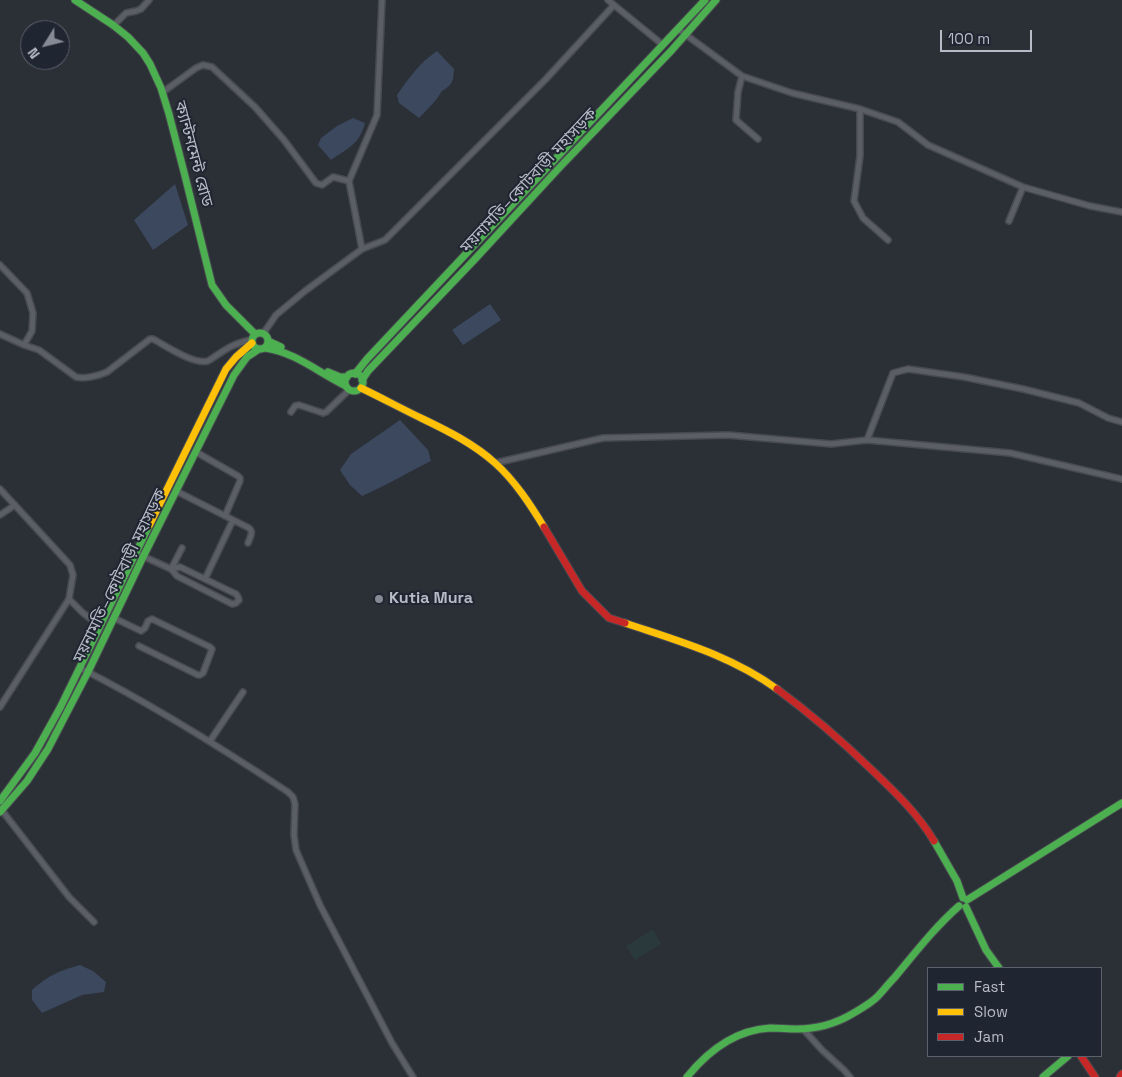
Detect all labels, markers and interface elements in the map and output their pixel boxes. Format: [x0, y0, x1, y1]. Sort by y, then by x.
north arrow [20, 20, 70, 70]
scale bar [942, 20, 1034, 52]
text: 100 m [948, 29, 990, 48]
text: N [24, 44, 44, 62]
street label: ক্যান্টনমেন্ট রোড [170, 99, 216, 209]
street label: ময়নামতি–কোটবাড়ী মহাসড়ক [457, 105, 601, 257]
street label: ময়নামতি–কোটবাড়ী মহাসড়ক [70, 486, 170, 666]
place label: Kutia Mura [389, 589, 473, 609]
marker: Kutia Mura [373, 593, 385, 605]
legend [927, 967, 1102, 1057]
text: Fast [974, 977, 1005, 996]
text: Slow [974, 1002, 1008, 1021]
text: Jam [974, 1027, 1004, 1046]

